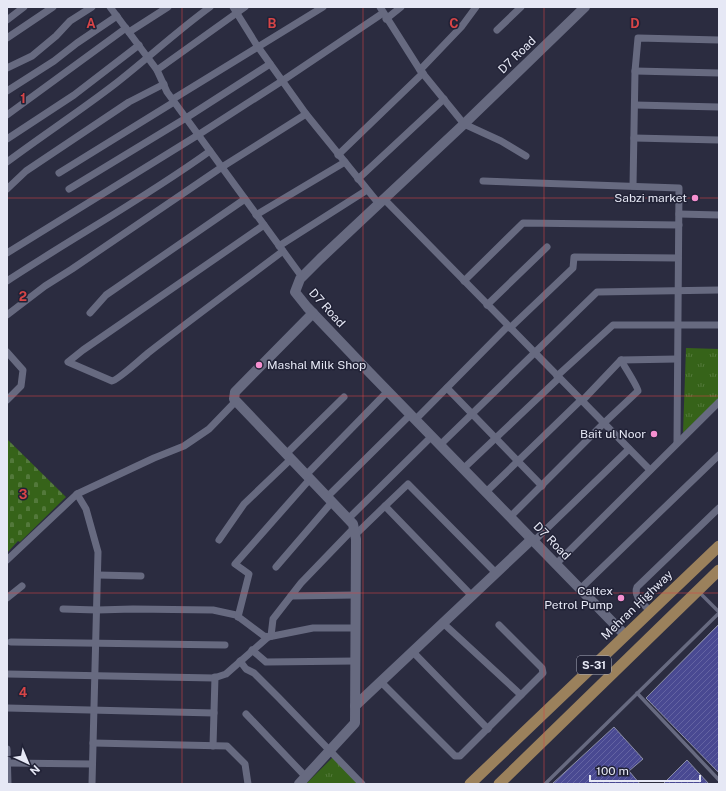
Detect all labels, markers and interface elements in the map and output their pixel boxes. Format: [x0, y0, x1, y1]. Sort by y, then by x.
text: A [86, 16, 96, 31]
text: B [268, 16, 277, 31]
text: C [449, 16, 459, 31]
text: D [630, 16, 640, 31]
street label: D7 Road [495, 34, 539, 76]
text: 1 [20, 91, 26, 106]
place label: Sabzi market [614, 191, 687, 205]
marker: Sabzi market [690, 193, 700, 203]
street label: D7 Road [306, 286, 348, 330]
text: 2 [19, 289, 27, 304]
place label: Mashal Milk Shop [267, 358, 366, 372]
marker: Mashal Milk Shop [254, 360, 264, 370]
place label: Bait ul Noor [580, 427, 646, 441]
marker: Bait ul Noor [649, 429, 659, 439]
text: 3 [19, 487, 28, 502]
street label: D7 Road [531, 519, 573, 563]
street label: Mehran Highway [598, 567, 676, 643]
place label: Caltex Petrol Pump [544, 584, 613, 612]
marker: Caltex Petrol Pump [616, 593, 626, 603]
road number: S-31 [577, 656, 611, 674]
text: 4 [19, 685, 28, 700]
north arrow [8, 743, 48, 783]
scale bar [590, 757, 700, 783]
text: N [28, 763, 42, 777]
text: 100 m [596, 764, 629, 778]

